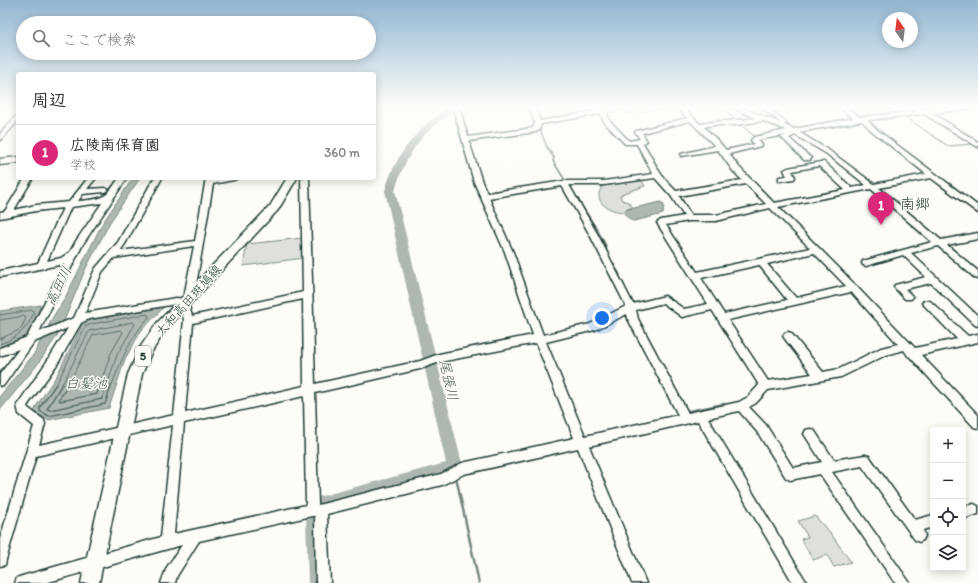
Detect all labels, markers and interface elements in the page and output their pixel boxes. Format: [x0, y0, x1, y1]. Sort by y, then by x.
north arrow [882, 12, 918, 48]
search box [16, 16, 376, 60]
icon: search [30, 27, 52, 49]
text: ここで検索 [62, 31, 137, 49]
text: 周辺 [32, 90, 66, 110]
text: 広陵南保育園 [70, 136, 160, 154]
text: 1 [42, 145, 48, 160]
text: 360 m [324, 145, 360, 160]
text: 学校 [70, 157, 96, 172]
pin: 1 [868, 192, 894, 225]
district label: 南郷 [900, 195, 930, 213]
street label: 大和高田斑鳩線 [152, 261, 225, 339]
water label: 高田川 [42, 264, 75, 309]
your location [592, 308, 612, 328]
road number: 5 [135, 346, 151, 366]
water label: 尾張川 [436, 358, 462, 402]
water label: 白髪池 [65, 375, 108, 392]
map controls [930, 427, 966, 571]
button: + [930, 427, 966, 463]
button: − [930, 463, 966, 499]
button: locate [930, 499, 966, 535]
button: layers [930, 535, 966, 571]

